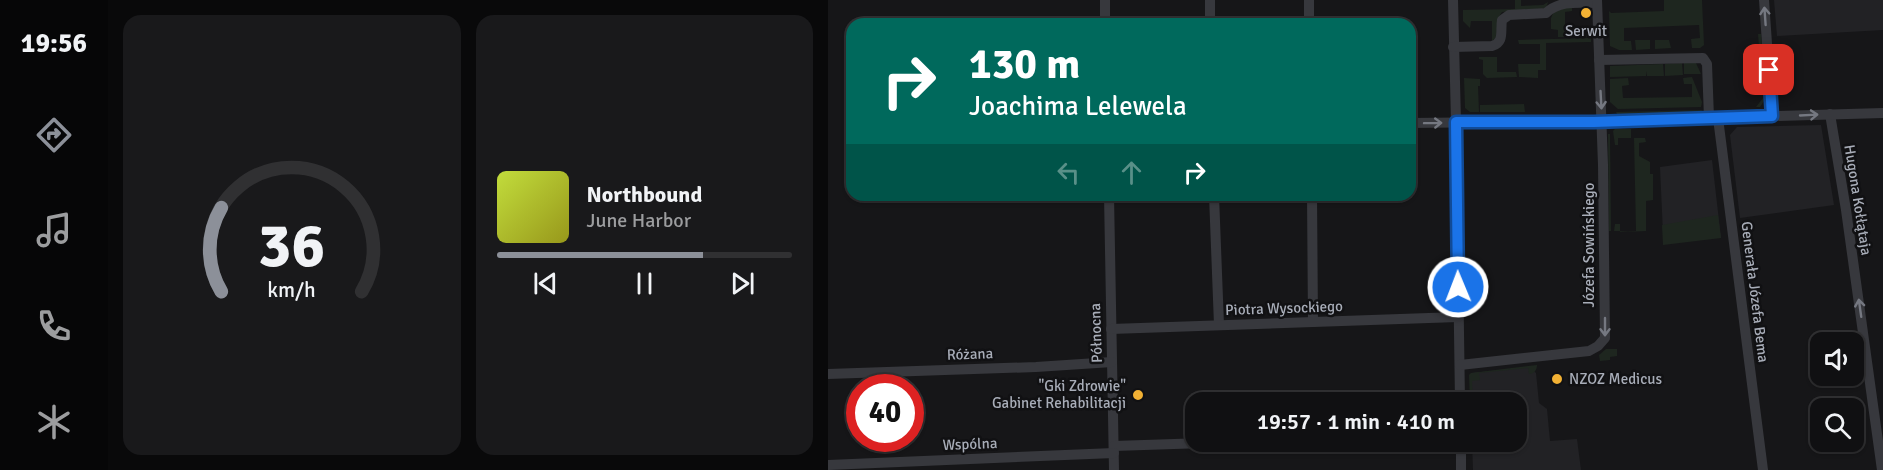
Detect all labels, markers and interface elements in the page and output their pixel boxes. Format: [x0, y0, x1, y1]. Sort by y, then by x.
marker: Serwit [1579, 6, 1593, 20]
one-way arrow [1759, 7, 1770, 27]
place label: Serwit [1565, 22, 1607, 40]
text: 19:56 [21, 27, 87, 60]
text: 130 m [969, 39, 1080, 90]
icon: right [870, 42, 948, 120]
pin [1743, 44, 1794, 95]
icon: arrive [1752, 53, 1785, 86]
text: Joachima Lelewela [969, 90, 1187, 123]
one-way arrow [1595, 90, 1606, 110]
one-way arrow [1798, 110, 1818, 121]
icon: directions [33, 114, 75, 156]
one-way arrow [1423, 117, 1443, 129]
street label: Hugona Kołłątaja [1840, 143, 1876, 257]
icon: left [1052, 156, 1085, 189]
icon: ahead [1115, 156, 1148, 189]
icon: right [1178, 156, 1211, 189]
text: Northbound [587, 181, 702, 208]
street label: Józefa Sowińskiego [1580, 182, 1598, 307]
text: 36 [258, 207, 325, 284]
text: June Harbor [587, 208, 691, 233]
icon: music [33, 209, 75, 251]
street label: Generała Józefa Bema [1737, 220, 1773, 364]
position arrow [1426, 255, 1490, 319]
icon: previous [529, 267, 562, 300]
icon: pause [628, 267, 661, 300]
icon: next [726, 267, 759, 300]
text: km/h [267, 277, 316, 303]
street label: Piotra Wysockiego [1225, 297, 1343, 319]
one-way arrow [1854, 299, 1865, 318]
street label: Północna [1086, 303, 1106, 363]
icon: phone [33, 305, 75, 347]
one-way arrow [1599, 316, 1610, 336]
map controls [1810, 332, 1864, 452]
button: sound [1810, 332, 1864, 386]
street label: Różana [946, 344, 994, 364]
place label: NZOZ Medicus [1569, 370, 1662, 388]
marker: NZOZ Medicus [1550, 372, 1564, 386]
speed limit sign: 40 [846, 374, 924, 452]
place label: "Gki Zdrowie" Gabinet Rehabilitacji [992, 377, 1126, 412]
marker: "Gki Zdrowie" Gabinet Rehabilitacji [1131, 388, 1145, 402]
button: search [1810, 398, 1864, 452]
icon: climate [33, 401, 75, 443]
text: 19:57 · 1 min · 410 m [1257, 408, 1455, 435]
street label: Wspólna [942, 434, 998, 454]

